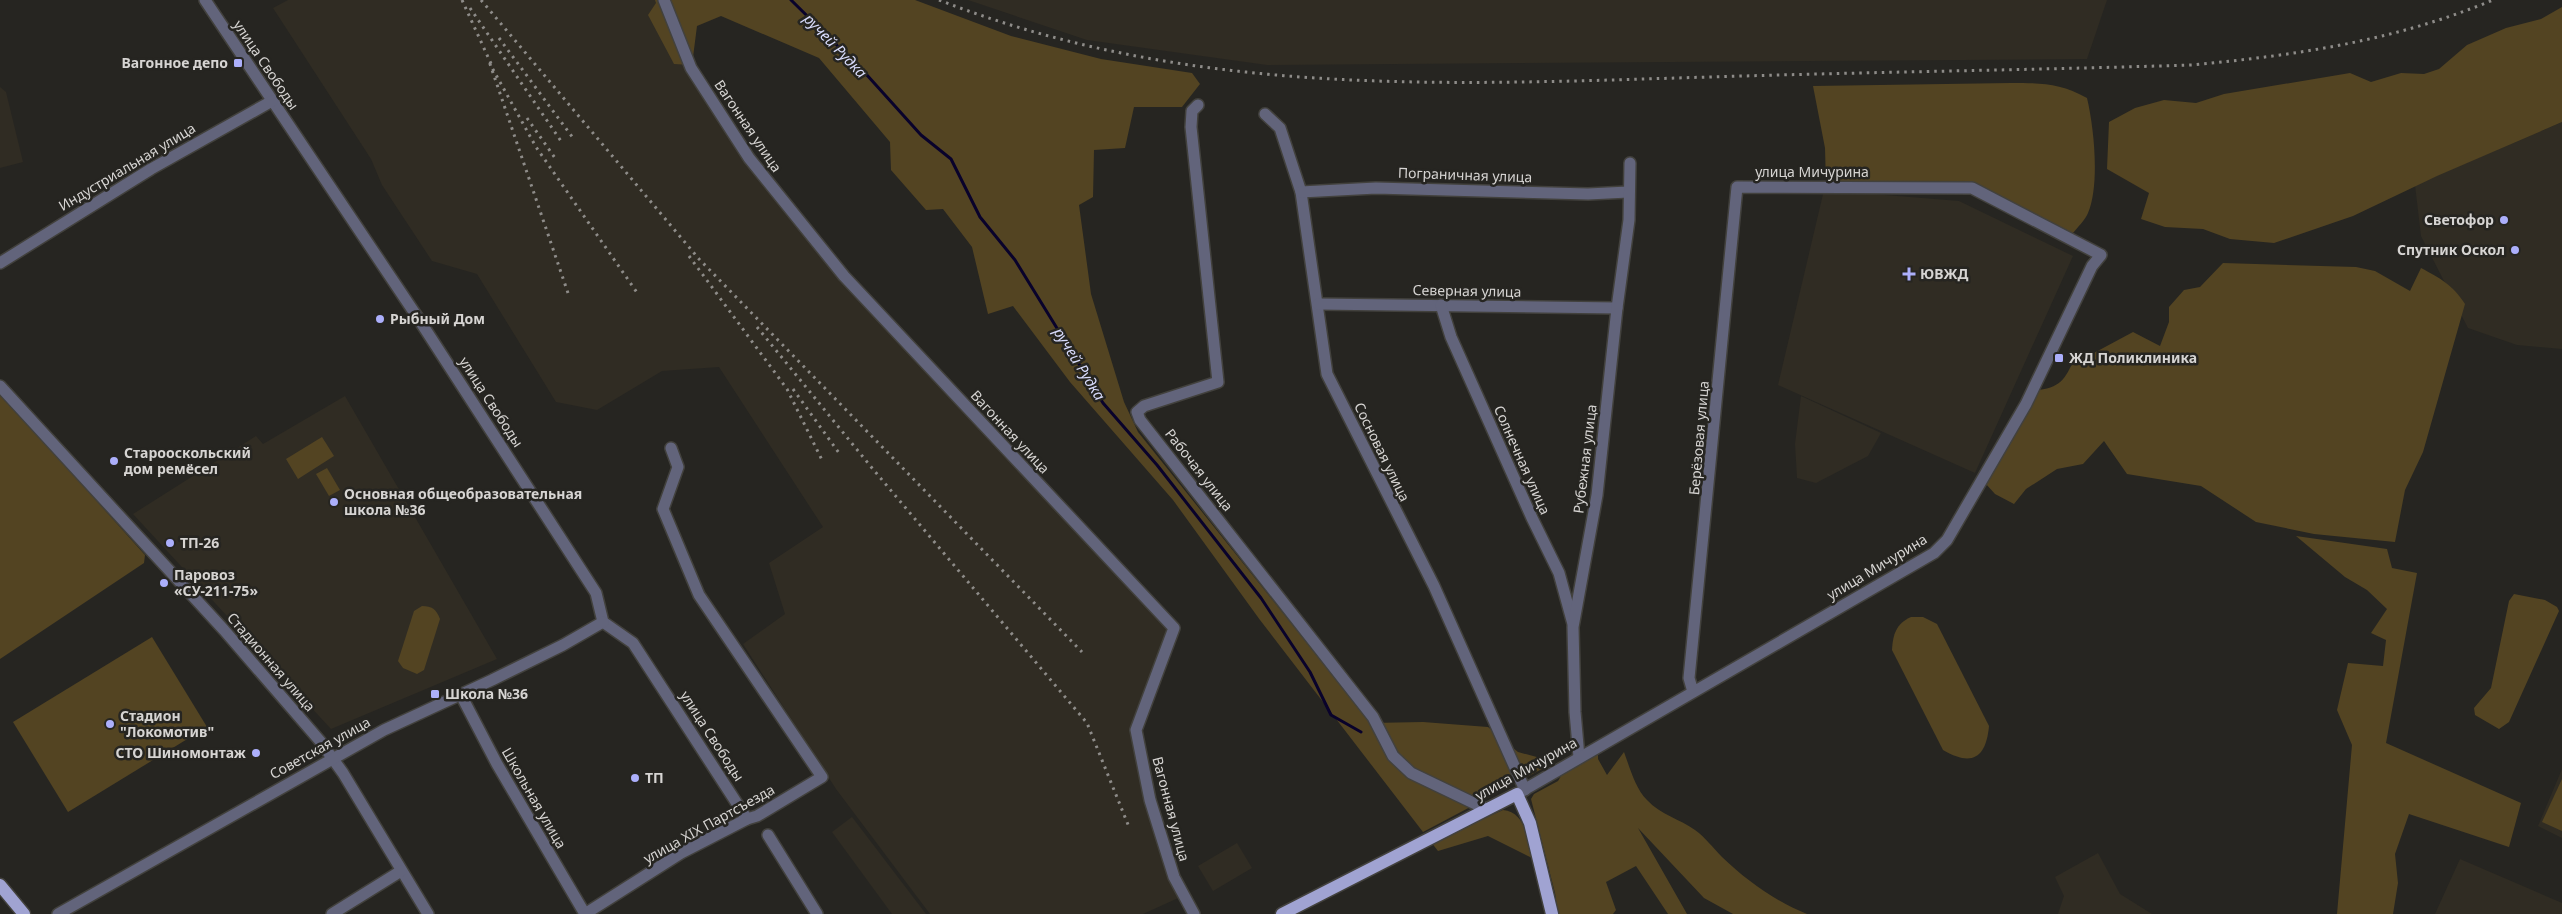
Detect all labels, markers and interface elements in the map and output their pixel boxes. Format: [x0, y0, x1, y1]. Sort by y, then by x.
water label: ручей Рудка [799, 8, 872, 82]
street label: улица Свободы [229, 16, 303, 113]
place label: Вагонное депо [121, 53, 228, 72]
marker: Вагонное депо [232, 57, 244, 69]
street label: Вагонная улица [710, 76, 786, 176]
street label: Индустриальная улица [55, 118, 199, 215]
street label: улица Мичурина [1755, 162, 1869, 181]
street label: Пограничная улица [1398, 163, 1532, 186]
place label: Светофор [2424, 210, 2494, 229]
marker: Светофор [2498, 214, 2510, 226]
place label: Спутник Оскол [2397, 240, 2505, 259]
marker: Спутник Оскол [2509, 244, 2521, 256]
place label: ЮВЖД [1920, 264, 1968, 283]
marker: ЮВЖД [1902, 267, 1916, 281]
street label: Северная улица [1413, 280, 1521, 301]
place label: Рыбный Дом [390, 309, 485, 328]
marker: Рыбный Дом [374, 313, 386, 325]
water label: ручей Рудка [1049, 322, 1110, 404]
place label: ЖД Поликлиника [2069, 348, 2197, 367]
marker: ЖД Поликлиника [2053, 352, 2065, 364]
street label: улица Свободы [455, 353, 528, 451]
street label: Берёзовая улица [1684, 380, 1713, 496]
street label: Вагонная улица [967, 386, 1054, 477]
street label: Сосновая улица [1350, 399, 1415, 505]
street label: Солнечная улица [1490, 402, 1555, 517]
street label: Рубежная улица [1568, 403, 1601, 515]
street label: Рабочая улица [1161, 424, 1238, 515]
place label: Старооскольский дом ремёсел [124, 443, 251, 478]
marker: Старооскольский дом ремёсел [108, 455, 120, 467]
place label: Основная общеобразовательная школа №36 [344, 484, 582, 519]
marker: Основная общеобразовательная школа №36 [328, 496, 340, 508]
street label: улица Мичурина [1823, 529, 1930, 604]
place label: ТП-26 [180, 533, 219, 552]
marker: ТП-26 [164, 537, 176, 549]
place label: Паровоз «СУ-211-75» [174, 565, 258, 600]
marker: Паровоз «СУ-211-75» [158, 577, 170, 589]
street label: Стадионная улица [223, 608, 320, 715]
place label: Школа №36 [445, 684, 528, 703]
street label: улица Свободы [676, 687, 749, 785]
marker: Школа №36 [429, 688, 441, 700]
place label: Стадион "Локомотив" [120, 706, 214, 741]
street label: Советская улица [266, 712, 374, 783]
marker: Стадион "Локомотив" [104, 718, 116, 730]
street label: улица Мичурина [1471, 733, 1580, 804]
place label: СТО Шиномонтаж [116, 743, 247, 762]
street label: Школьная улица [498, 744, 571, 852]
marker: СТО Шиномонтаж [250, 747, 262, 759]
street label: Вагонная улица [1148, 754, 1195, 863]
place label: ТП [645, 768, 664, 787]
marker: ТП [629, 772, 641, 784]
street label: улица XIX Партсъезда [640, 780, 778, 868]

